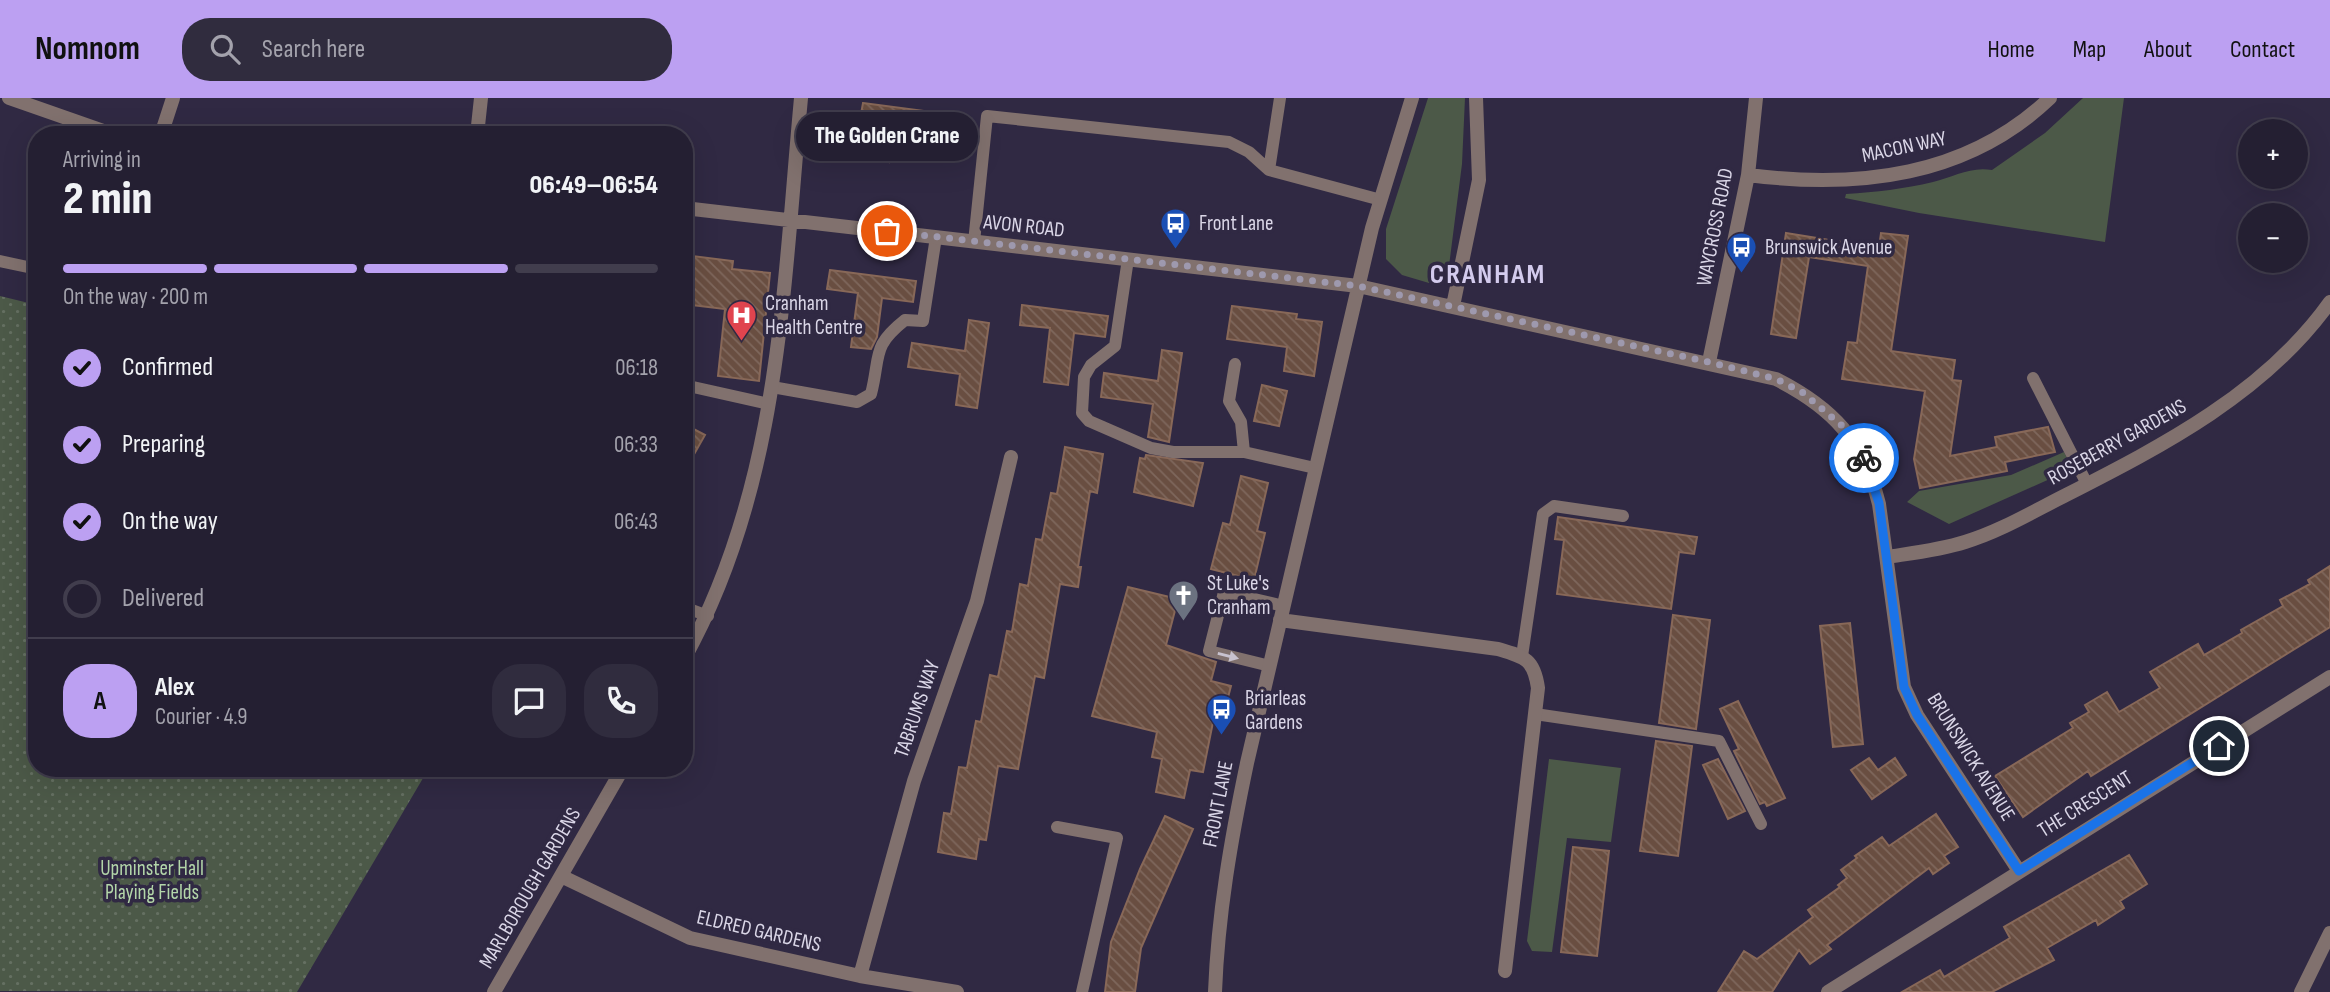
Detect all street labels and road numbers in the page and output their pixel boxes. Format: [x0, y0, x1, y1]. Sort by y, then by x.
street label: MACON WAY [1859, 126, 1949, 168]
street label: WAYCROSS ROAD [1691, 166, 1739, 288]
street label: AVON ROAD [981, 209, 1066, 243]
street label: ROSEBERRY GARDENS [2043, 394, 2191, 490]
street label: TABRUMS WAY [889, 657, 945, 761]
street label: BRUNSWICK AVENUE [1922, 688, 2020, 826]
street label: FRONT LANE [1197, 759, 1239, 849]
street label: THE CRESCENT [2033, 765, 2137, 843]
street label: MARLBOROUGH GARDENS [474, 803, 586, 973]
street label: ELDRED GARDENS [694, 905, 824, 957]

